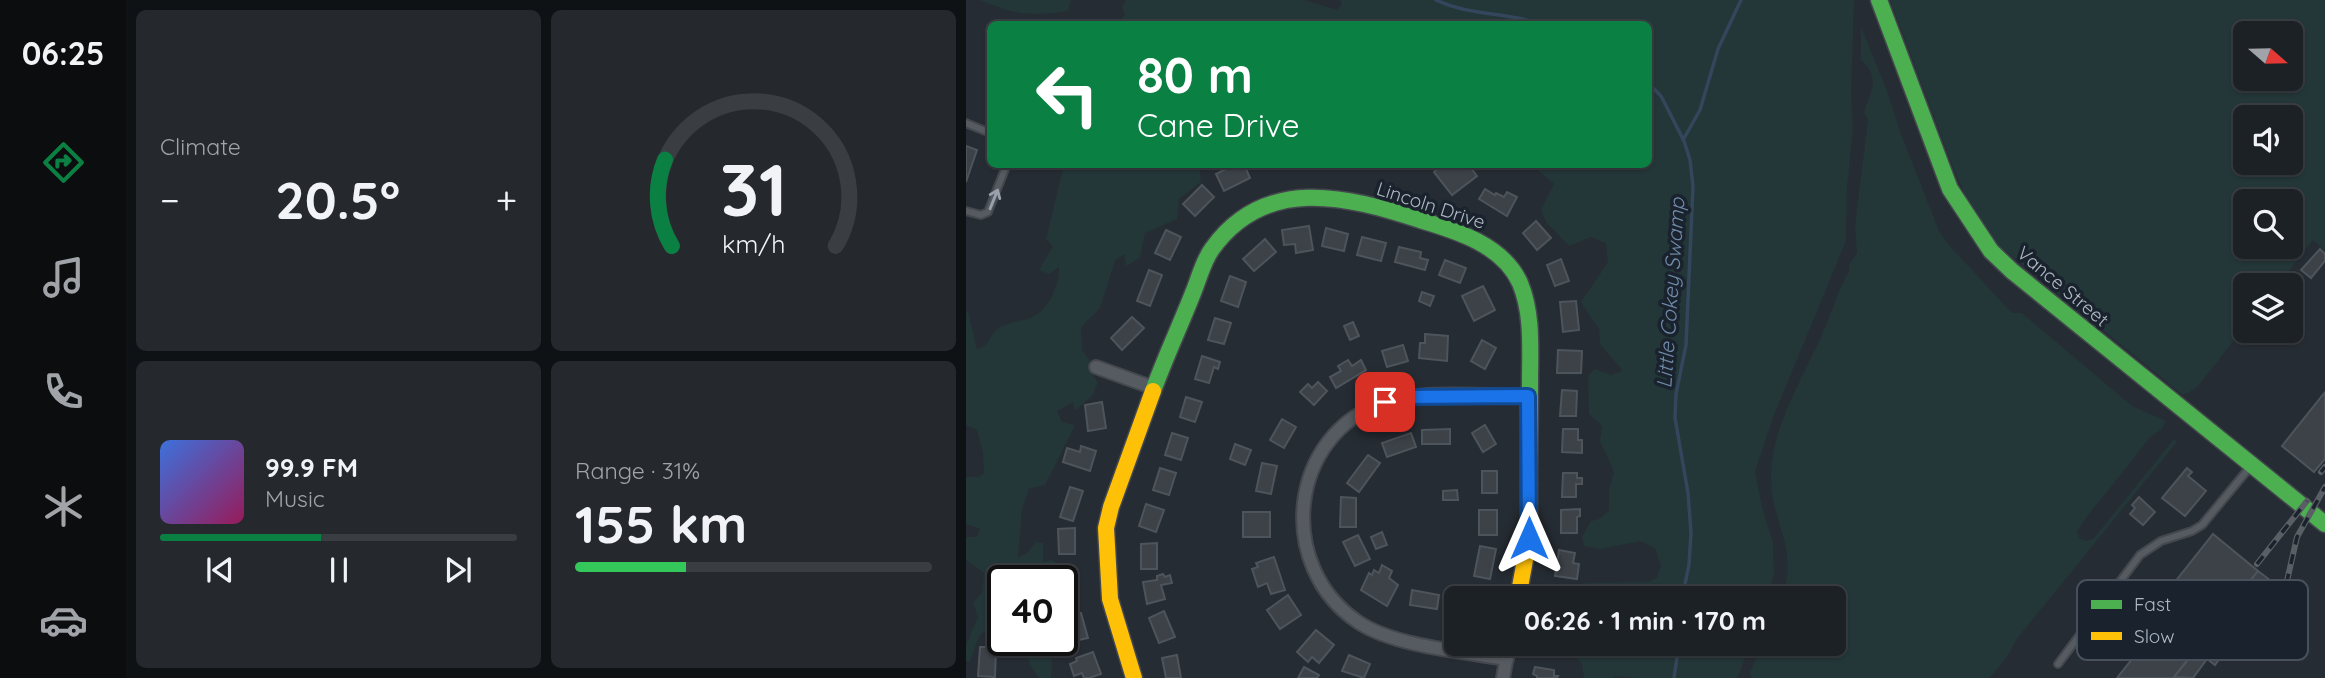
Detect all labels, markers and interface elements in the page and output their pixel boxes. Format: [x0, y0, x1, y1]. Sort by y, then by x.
north arrow [2233, 21, 2303, 91]
map controls [2233, 21, 2303, 343]
text: 06:25 [22, 33, 104, 73]
text: 80 m [1137, 44, 1253, 105]
icon: left [1022, 49, 1113, 140]
text: Cane Drive [1137, 105, 1300, 145]
button: sound [2233, 105, 2303, 175]
text: Climate [160, 132, 241, 161]
icon: directions [39, 138, 88, 187]
text: 31 [720, 144, 787, 235]
text: 20.5° [275, 167, 400, 232]
text: − [160, 176, 180, 224]
text: + [496, 176, 517, 224]
street label: Lincoln Drive [1374, 176, 1488, 234]
one-way arrow [988, 189, 1001, 211]
button: search [2233, 189, 2303, 259]
water label: Little Cokey Swamp [1650, 196, 1690, 389]
text: km/h [722, 228, 785, 259]
street label: Vance Street [2012, 241, 2114, 331]
icon: music [39, 253, 88, 302]
button: layers [2233, 273, 2303, 343]
icon: phone [39, 367, 88, 416]
pin [1355, 372, 1415, 432]
icon: arrive [1366, 383, 1404, 421]
text: 99.9 FM [265, 451, 358, 484]
text: Range · 31% [575, 456, 700, 485]
icon: climate [39, 482, 88, 531]
text: Music [265, 484, 325, 513]
text: 155 km [575, 491, 747, 556]
position arrow [1492, 501, 1566, 575]
icon: previous [201, 551, 239, 589]
icon: pause [320, 551, 358, 589]
icon: next [439, 551, 477, 589]
speed limit sign: 40 [987, 565, 1078, 656]
legend [2077, 580, 2308, 660]
text: Fast [2134, 592, 2171, 616]
icon: car [39, 596, 88, 645]
text: 06:26 · 1 min · 170 m [1524, 604, 1766, 637]
text: Slow [2134, 624, 2175, 648]

